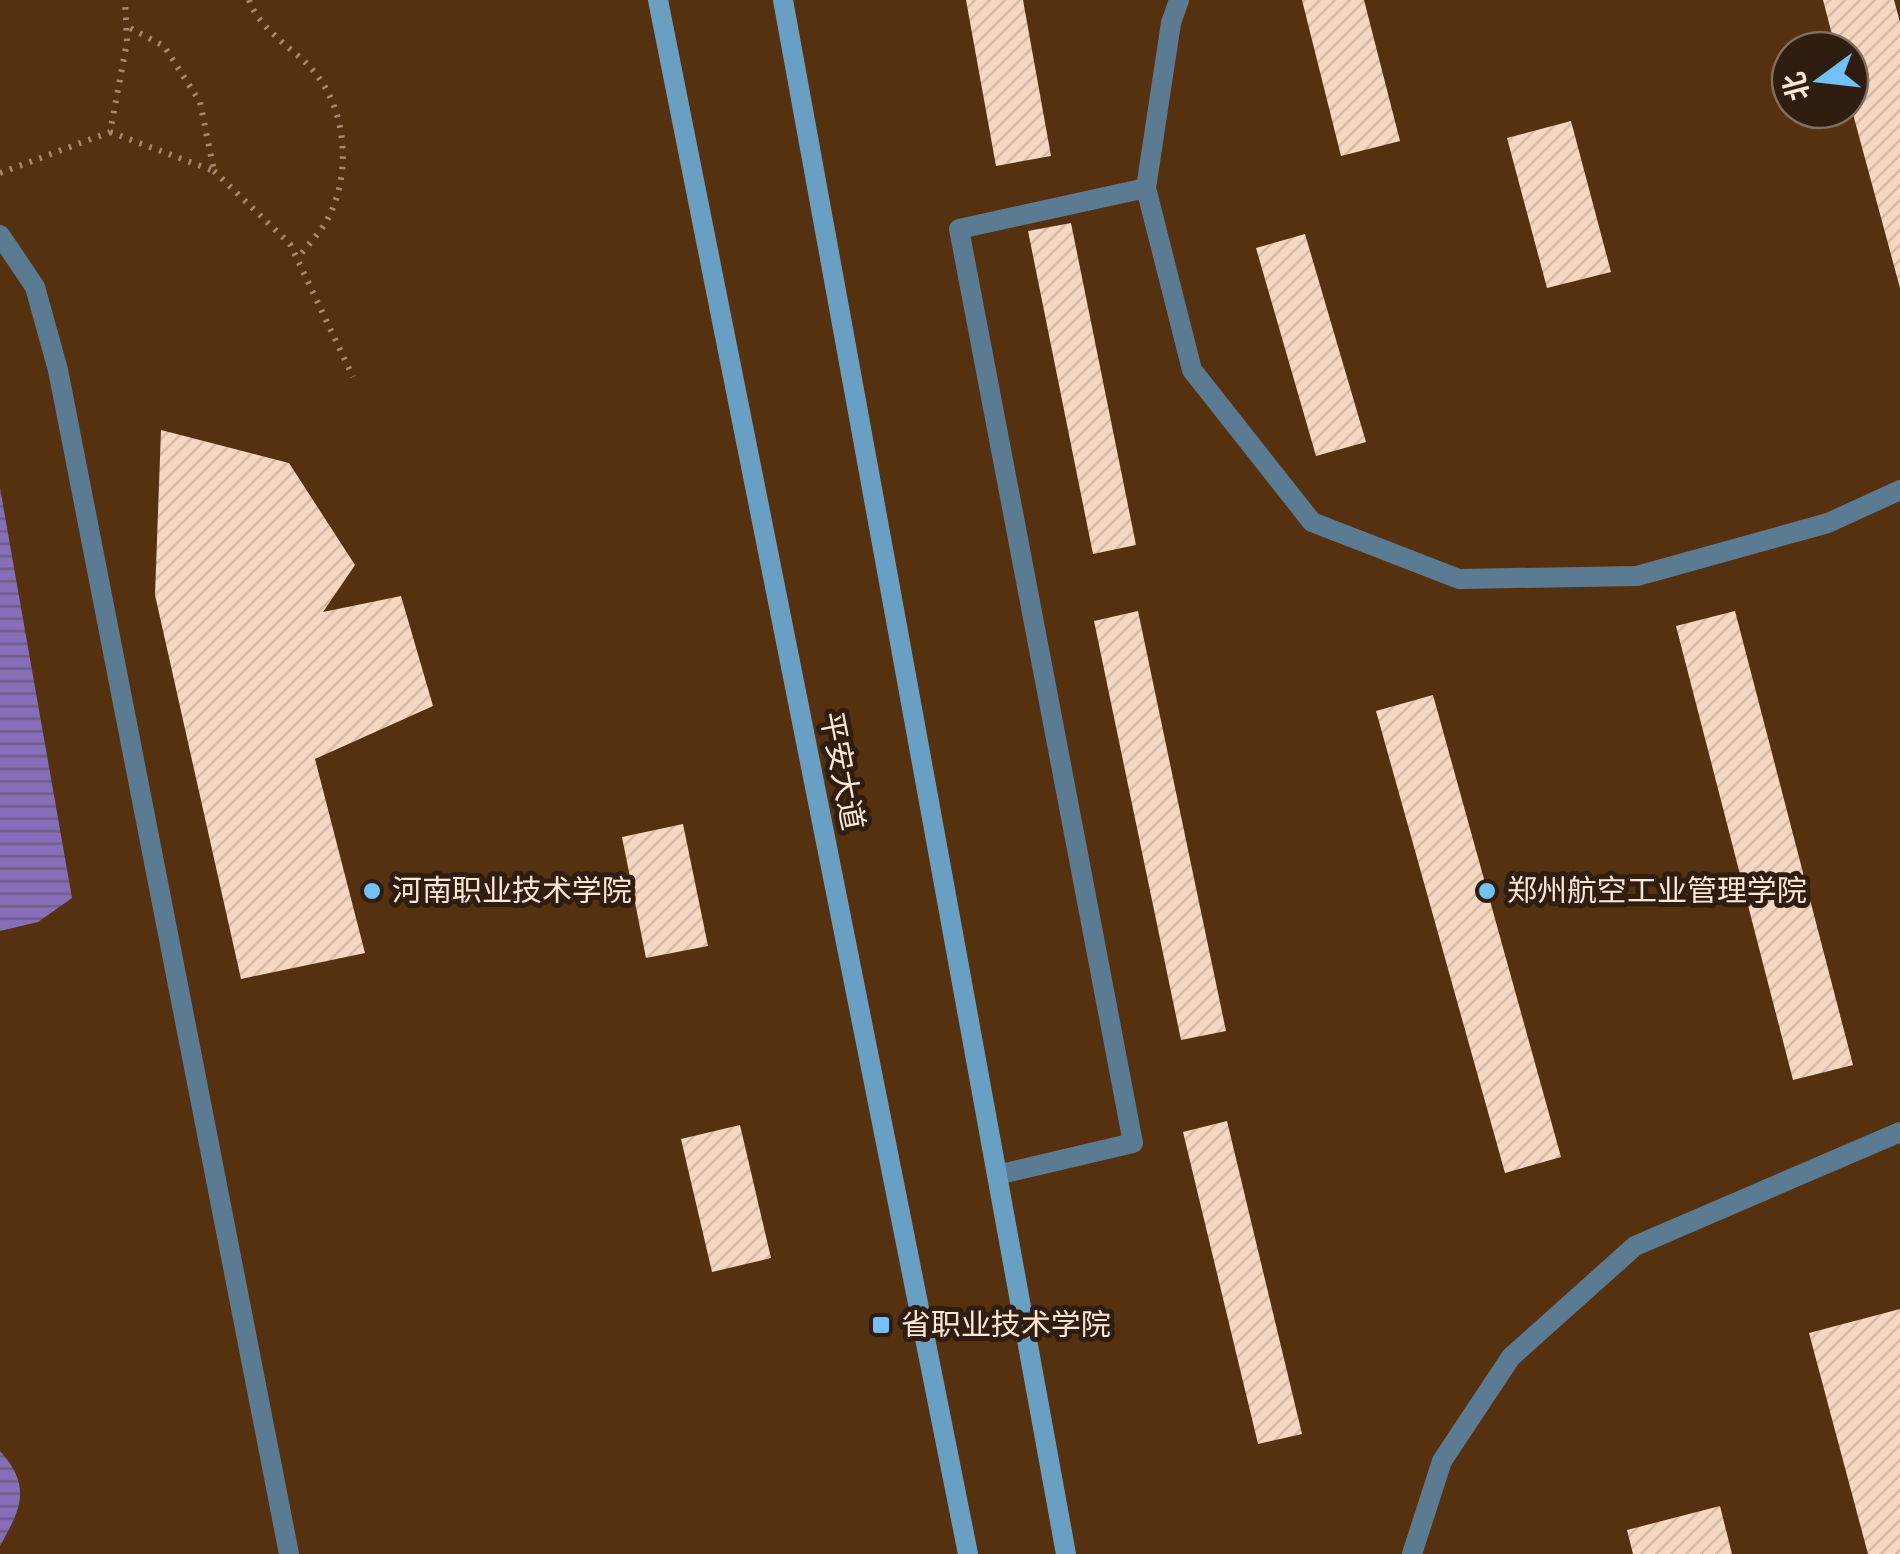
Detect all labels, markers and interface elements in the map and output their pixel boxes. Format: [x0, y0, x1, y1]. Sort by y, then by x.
north arrow [1770, 30, 1870, 130]
text: 北 [1778, 69, 1815, 104]
street label: 平安大道 [815, 709, 870, 833]
place label: 河南职业技术学院 [392, 874, 632, 907]
place label: 郑州航空工业管理学院 [1507, 874, 1807, 907]
marker: 河南职业技术学院 [361, 880, 383, 902]
marker: 郑州航空工业管理学院 [1476, 880, 1498, 902]
place label: 省职业技术学院 [901, 1308, 1111, 1341]
marker: 省职业技术学院 [870, 1314, 892, 1336]

